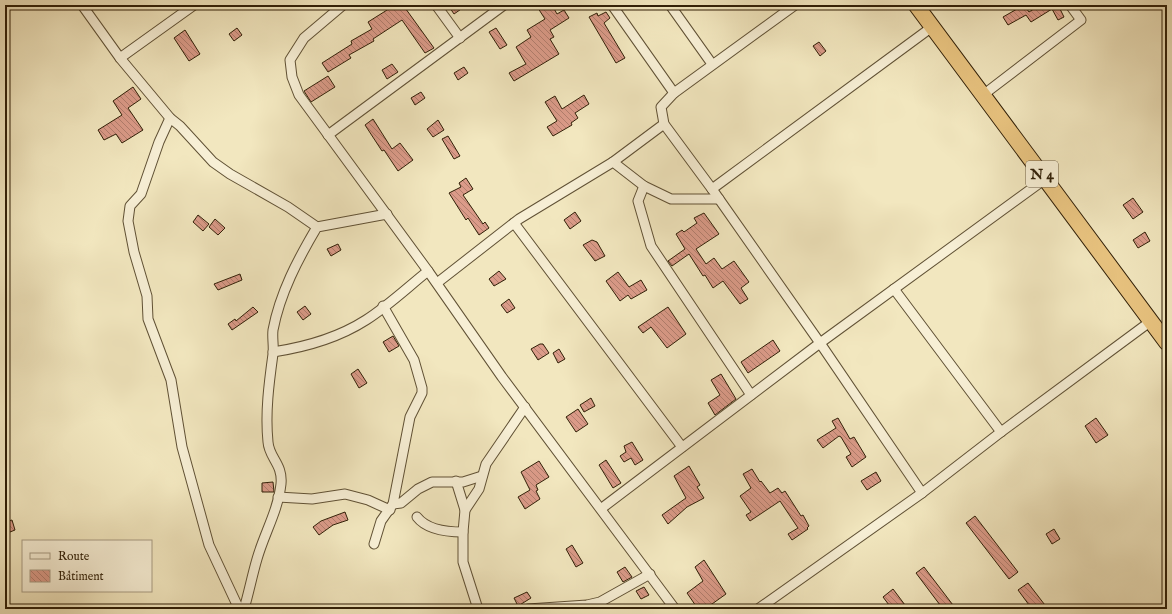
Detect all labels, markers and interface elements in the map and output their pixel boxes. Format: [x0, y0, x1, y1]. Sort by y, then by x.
road number: N 4 [1026, 161, 1058, 187]
legend [22, 540, 152, 592]
text: Route [58, 549, 90, 564]
text: Bâtiment [58, 569, 104, 584]

